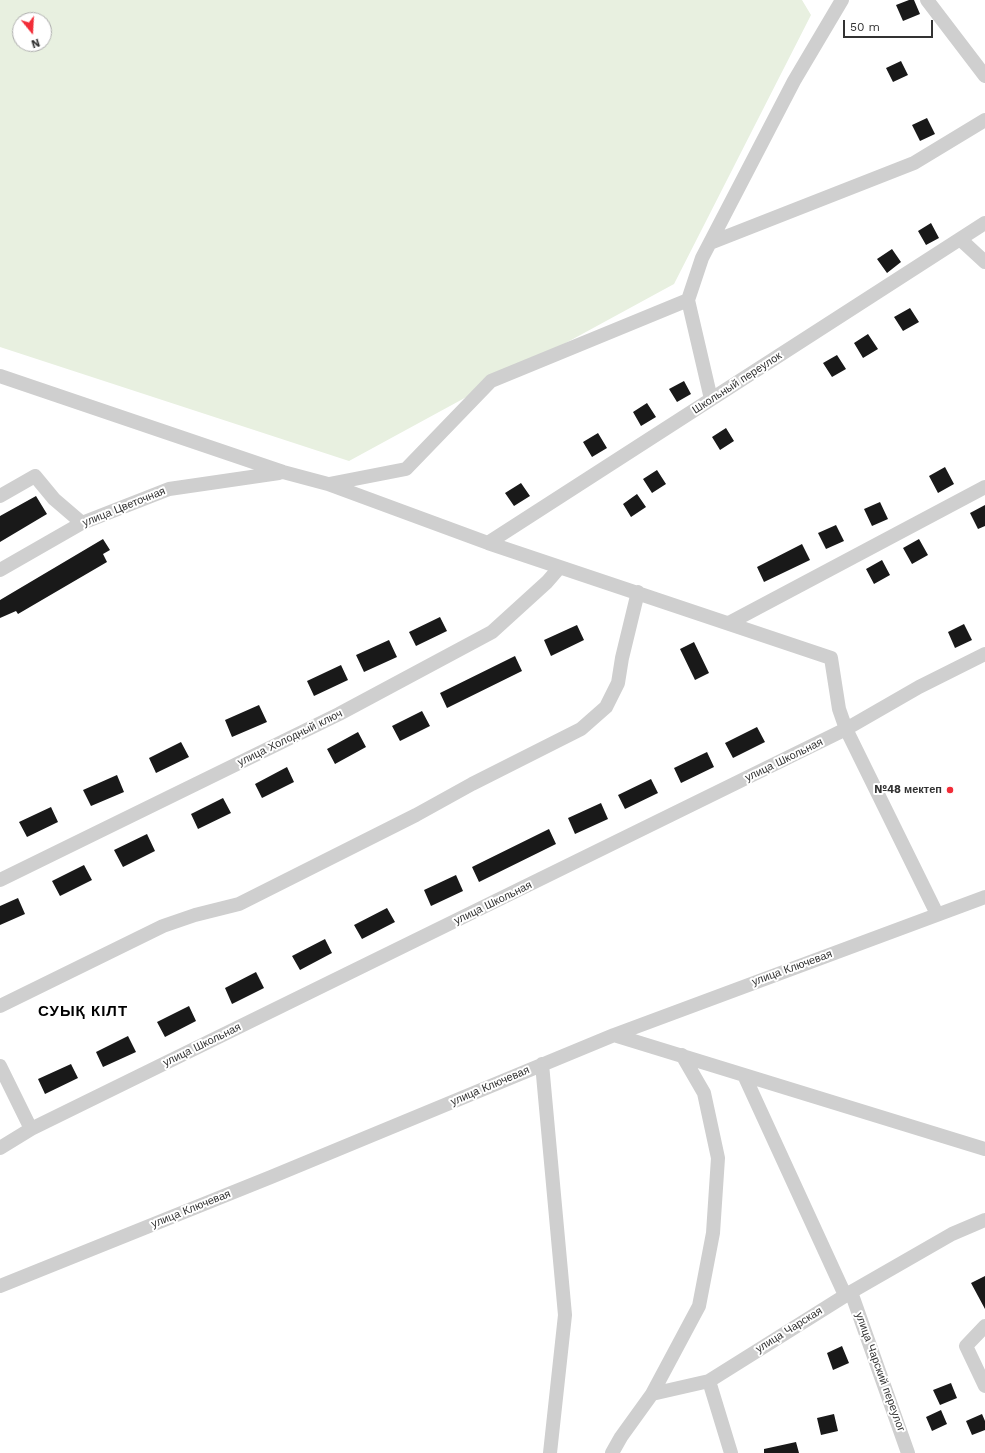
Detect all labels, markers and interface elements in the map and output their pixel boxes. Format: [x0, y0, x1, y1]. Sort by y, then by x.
north arrow [12, 12, 52, 52]
scale bar [845, 12, 935, 38]
text: 50 m [850, 20, 880, 34]
text: N [30, 35, 41, 50]
street label: Школьный переулок [690, 349, 784, 417]
street label: улица Цветочная [81, 484, 167, 530]
street label: улица Холодный ключ [235, 707, 345, 769]
street label: улица Школьная [743, 735, 825, 785]
place label: №48 мектеп [874, 783, 942, 797]
marker: №48 мектеп [945, 785, 955, 795]
street label: улица Школьная [452, 878, 534, 928]
street label: улица Ключевая [750, 947, 834, 989]
district label: СУЫҚ КІЛТ [38, 1003, 128, 1021]
street label: улица Школьная [161, 1020, 243, 1070]
street label: улица Ключевая [449, 1063, 531, 1109]
street label: улица Ключевая [149, 1187, 233, 1231]
street label: улица Чарская [753, 1304, 825, 1356]
street label: улица Чарский переулог [852, 1311, 908, 1433]

